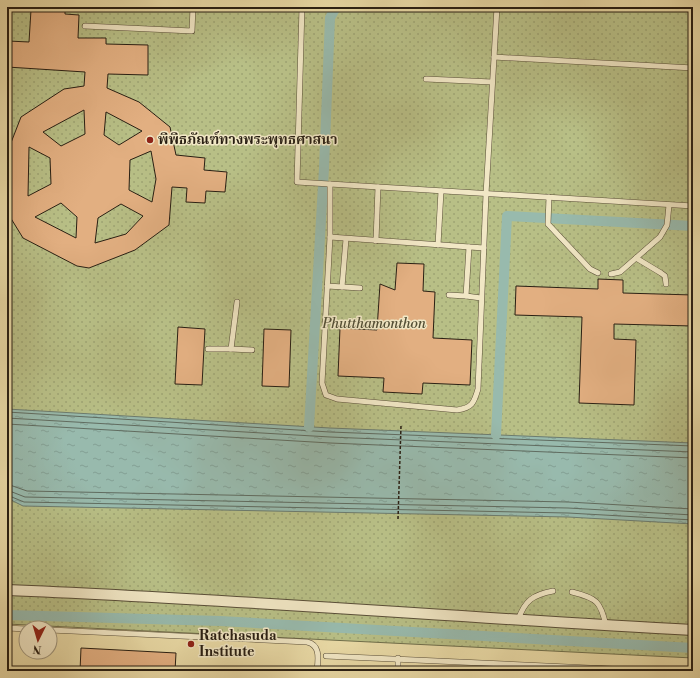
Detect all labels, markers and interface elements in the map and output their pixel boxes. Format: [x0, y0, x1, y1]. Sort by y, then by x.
place label: พิพิธภัณฑ์ทางพระพุทธศาสนา [158, 130, 337, 149]
marker: พิพิธภัณฑ์ทางพระพุทธศาสนา [145, 135, 155, 145]
park label: Phutthamonthon [321, 315, 426, 333]
north arrow [18, 620, 58, 660]
place label: Ratchasuda Institute [199, 627, 277, 661]
marker: Ratchasuda Institute [186, 639, 196, 649]
text: N [32, 642, 42, 656]

